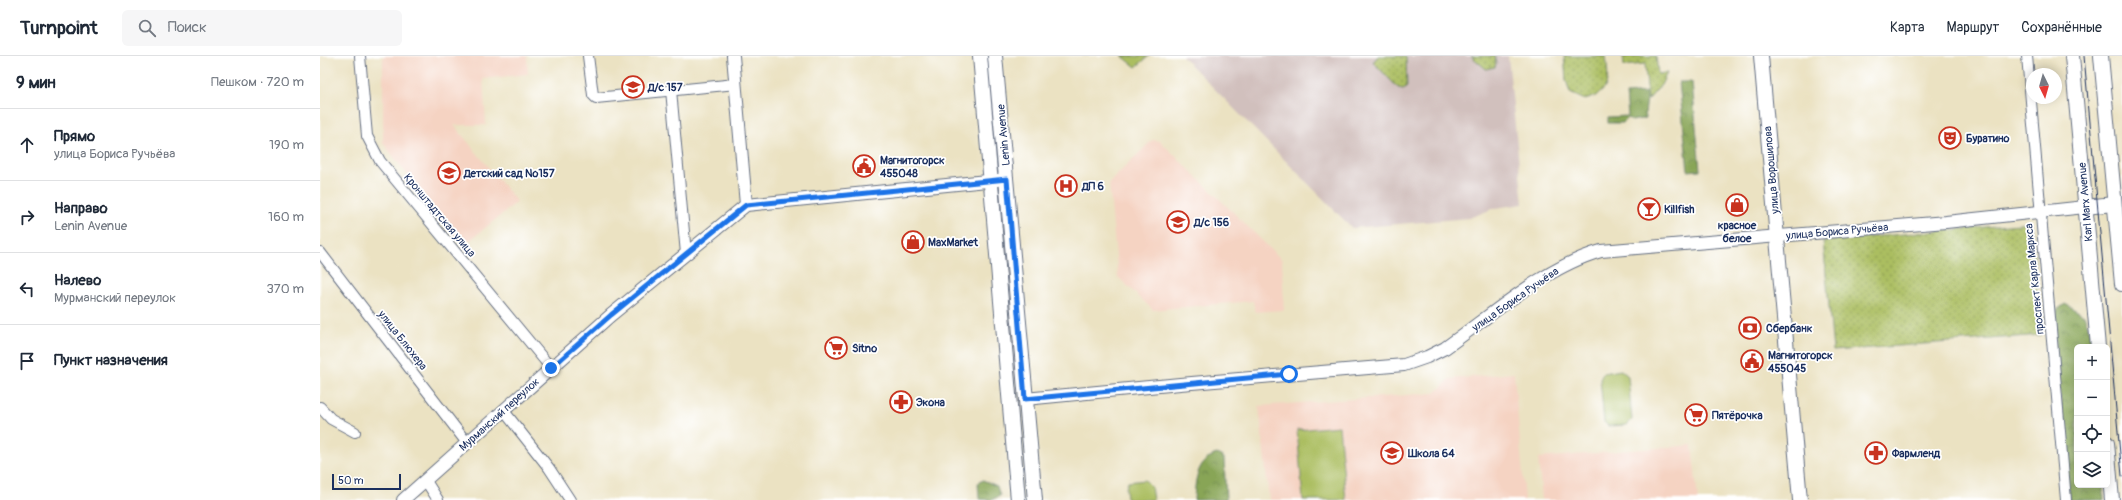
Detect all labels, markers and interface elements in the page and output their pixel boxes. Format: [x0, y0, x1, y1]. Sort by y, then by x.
search box [122, 10, 402, 46]
text: Turnpoint [20, 16, 98, 40]
icon: search [136, 17, 158, 39]
text: Поиск [168, 18, 207, 37]
text: Карта [1890, 19, 1925, 36]
text: Маршрут [1947, 19, 1999, 36]
text: Сохранённые [2021, 19, 2102, 36]
north arrow [2026, 68, 2062, 104]
text: 9 мин [16, 72, 56, 93]
text: Пешком · 720 m [211, 74, 304, 90]
school or university icon: Д/с 157 [620, 74, 646, 100]
place label: Д/с 157 [647, 81, 683, 94]
street label: Lenin Avenue [994, 103, 1013, 166]
theatre icon: Буратино [1937, 125, 1963, 151]
street label: улица Ворошилова [1761, 126, 1782, 215]
text: Прямо [54, 127, 95, 146]
place label: Буратино [1966, 132, 2009, 145]
icon: ahead [16, 134, 38, 156]
text: 190 m [269, 137, 304, 153]
text: улица Бориса Ручьёва [54, 146, 175, 162]
public building icon: Магнитогорск 455048 [851, 153, 877, 179]
place label: Магнитогорск 455048 [879, 154, 945, 180]
school or university icon: Детский сад №157 [436, 160, 462, 186]
street label: Karl Marx Avenue [2076, 161, 2095, 242]
place label: Детский сад №157 [463, 167, 555, 180]
street label: Кронштадтская улица [401, 171, 478, 260]
hospital icon: ДП 6 [1053, 173, 1079, 199]
place label: ДП 6 [1081, 180, 1105, 193]
shop icon: красное белое [1724, 192, 1750, 218]
bar icon: Killfish [1636, 196, 1662, 222]
text: Направо [54, 199, 108, 218]
place label: Killfish [1664, 203, 1694, 216]
icon: right [16, 206, 38, 228]
text: 160 m [268, 209, 304, 225]
school or university icon: Д/с 156 [1165, 209, 1191, 235]
place label: Д/с 156 [1193, 216, 1230, 229]
text: Lenin Avenue [54, 218, 127, 234]
place label: красное белое [1718, 219, 1757, 245]
street label: улица Бориса Ручьёва [1784, 221, 1889, 243]
street label: проспект Карла Маркса [2022, 223, 2047, 335]
shop icon: MaxMarket [900, 229, 926, 255]
place label: MaxMarket [928, 236, 979, 249]
street label: улица Бориса Ручьёва [1469, 265, 1561, 335]
text: Налево [54, 271, 101, 290]
icon: left [16, 278, 38, 300]
text: 370 m [267, 281, 304, 297]
text: Мурманский переулок [54, 290, 176, 306]
street label: улица Блюхера [375, 307, 430, 373]
bank icon: Сбербанк [1737, 315, 1763, 341]
place label: Сбербанк [1766, 322, 1813, 335]
supermarket icon: Sitno [823, 335, 849, 361]
place label: Sitno [852, 342, 877, 355]
map controls [2074, 344, 2110, 488]
button: + [2074, 344, 2110, 380]
public building icon: Магнитогорск 455045 [1739, 348, 1765, 374]
place label: Магнитогорск 455045 [1767, 349, 1833, 375]
icon: arrive [16, 350, 38, 372]
text: Пункт назначения [54, 351, 168, 370]
route end [542, 359, 560, 377]
route start [1280, 365, 1298, 383]
street label: Мурманский переулок [457, 375, 542, 454]
button: − [2074, 380, 2110, 416]
pharmacy icon: Экона [888, 389, 914, 415]
place label: Экона [916, 396, 945, 409]
supermarket icon: Пятёрочка [1683, 402, 1709, 428]
place label: Пятёрочка [1712, 409, 1763, 422]
button: locate [2074, 416, 2110, 452]
school or university icon: Школа 64 [1379, 440, 1405, 466]
pharmacy icon: Фармленд [1863, 440, 1889, 466]
place label: Школа 64 [1407, 447, 1455, 460]
place label: Фармленд [1891, 447, 1941, 460]
button: layers [2074, 452, 2110, 488]
scale bar [332, 472, 401, 491]
text: 50 m [338, 474, 364, 487]

